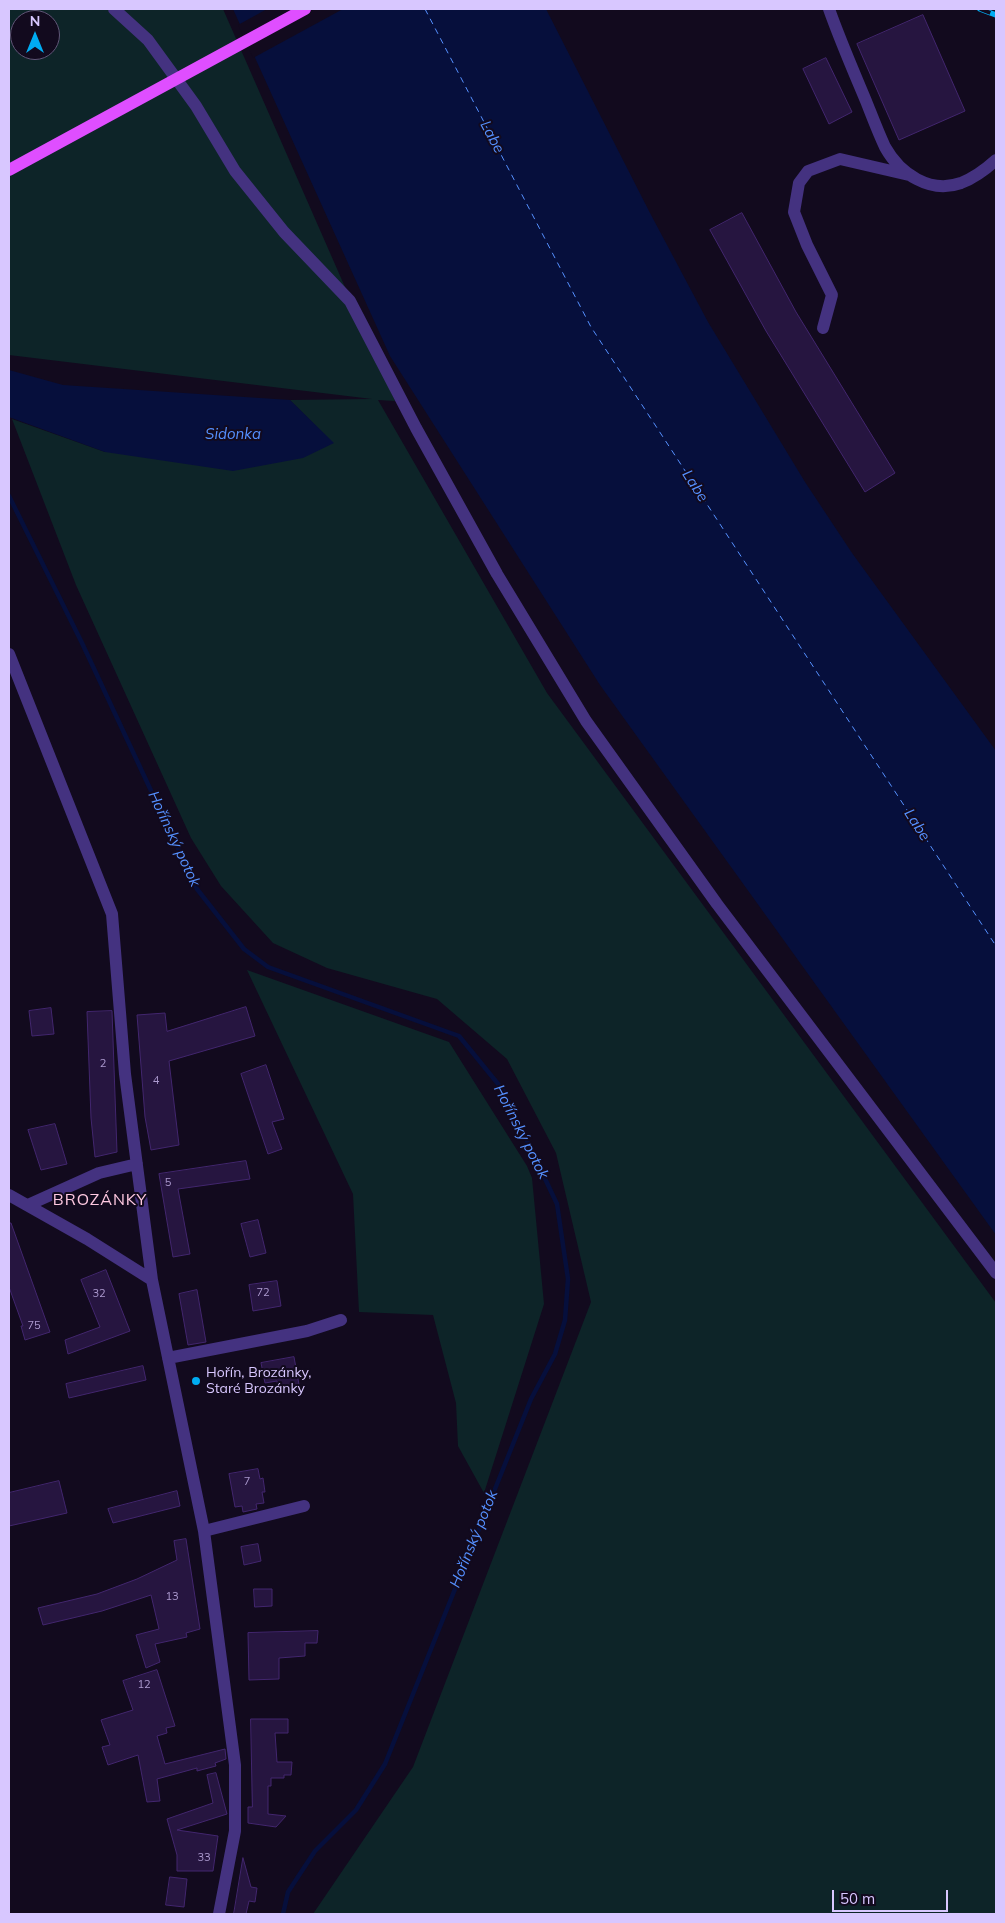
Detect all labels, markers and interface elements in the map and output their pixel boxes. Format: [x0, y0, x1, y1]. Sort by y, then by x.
north arrow [10, 10, 60, 60]
text: N [30, 12, 40, 30]
water label: Labe [476, 118, 508, 156]
water label: Sidonka [205, 425, 261, 443]
water label: Labe [678, 467, 712, 505]
water label: Hořínský potok [144, 788, 204, 890]
water label: Labe [900, 806, 934, 844]
house number: 2 [100, 1057, 106, 1071]
house number: 4 [153, 1074, 159, 1088]
water label: Hořínský potok [489, 1082, 553, 1182]
house number: 5 [165, 1176, 171, 1190]
district label: BROZÁNKY [52, 1190, 148, 1210]
house number: 72 [256, 1286, 270, 1300]
house number: 32 [92, 1287, 106, 1301]
house number: 75 [27, 1319, 41, 1333]
place label: Hořín, Brozánky, Staré Brozánky [206, 1365, 311, 1398]
marker: Hořín, Brozánky, Staré Brozánky [190, 1375, 202, 1387]
house number: 7 [244, 1475, 250, 1489]
water label: Hořínský potok [446, 1488, 502, 1590]
house number: 13 [165, 1590, 179, 1604]
house number: 12 [137, 1678, 151, 1692]
house number: 33 [197, 1851, 211, 1865]
scale bar [835, 1880, 951, 1912]
text: 50 m [840, 1889, 875, 1908]

